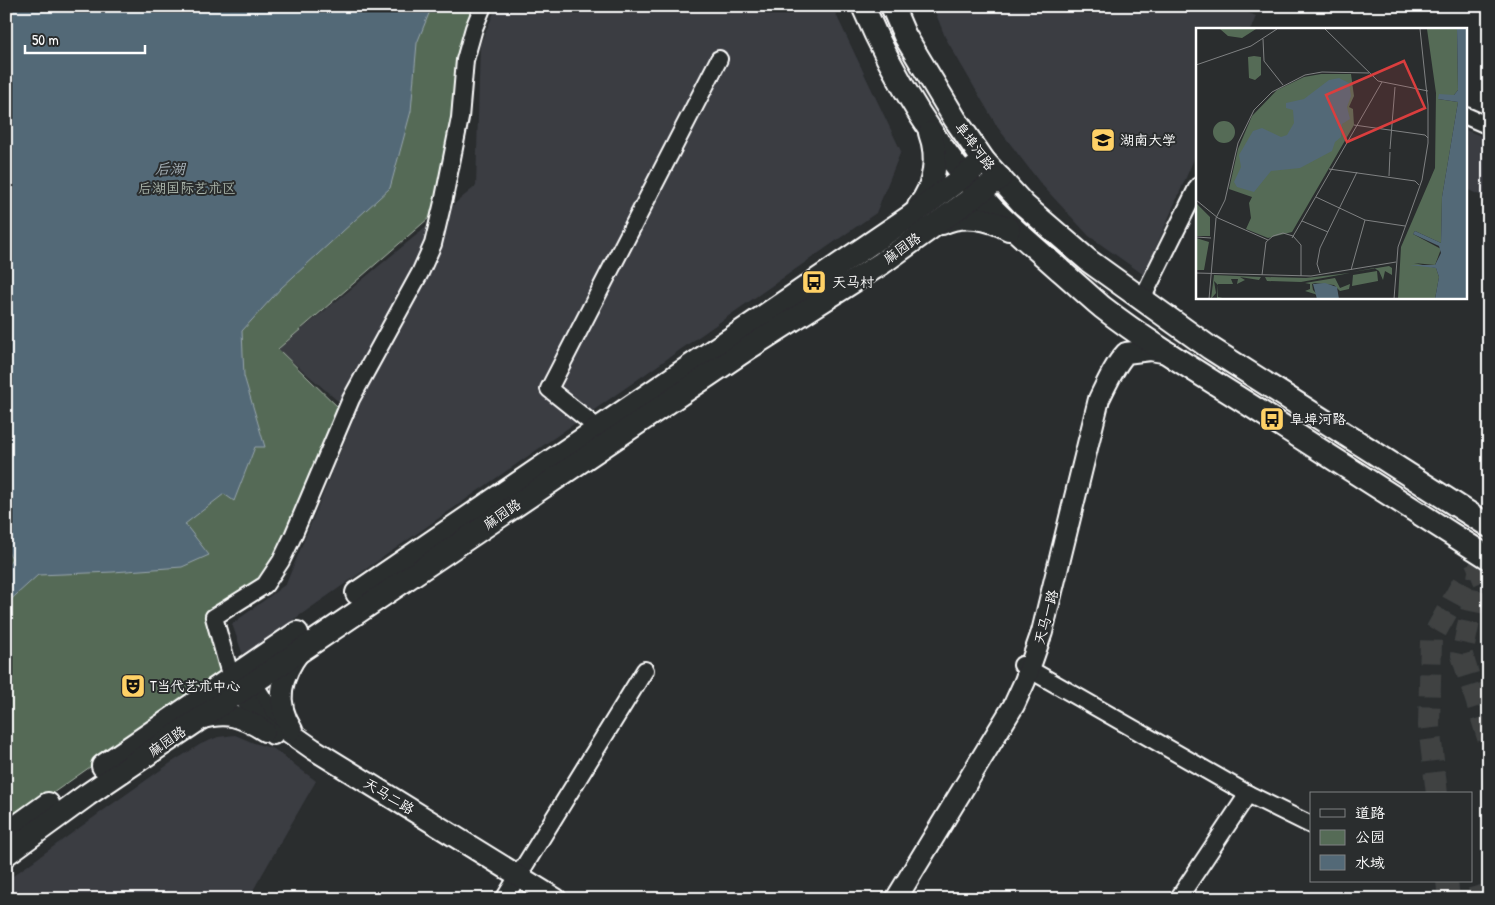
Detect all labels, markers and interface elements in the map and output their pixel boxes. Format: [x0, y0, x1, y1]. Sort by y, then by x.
scale bar [25, 22, 145, 54]
inset map [1196, 28, 1468, 299]
text: 50 m [32, 29, 59, 50]
street label: 阜埠河路 [951, 118, 1000, 174]
school or university icon: 湖南大学 [1090, 127, 1116, 153]
place label: 湖南大学 [1120, 130, 1176, 149]
water label: 后湖 [155, 158, 187, 179]
park label: 后湖国际艺术区 [138, 178, 236, 197]
street label: 麻园路 [879, 228, 924, 267]
bus stop icon: 天马村 [801, 269, 827, 295]
place label: 天马村 [832, 272, 874, 291]
bus stop icon: 阜埠河路 [1259, 406, 1285, 432]
place label: 阜埠河路 [1290, 409, 1346, 428]
street label: 麻园路 [479, 494, 524, 533]
street label: 天马一路 [1029, 587, 1062, 646]
theatre icon: T当代艺术中心 [120, 673, 146, 699]
place label: T当代艺术中心 [150, 676, 241, 695]
street label: 麻园路 [144, 721, 189, 760]
street label: 天马二路 [360, 773, 418, 818]
legend [1310, 792, 1472, 882]
text: 道路 [1355, 802, 1385, 823]
text: 公园 [1355, 826, 1385, 847]
text: 水域 [1355, 852, 1385, 873]

